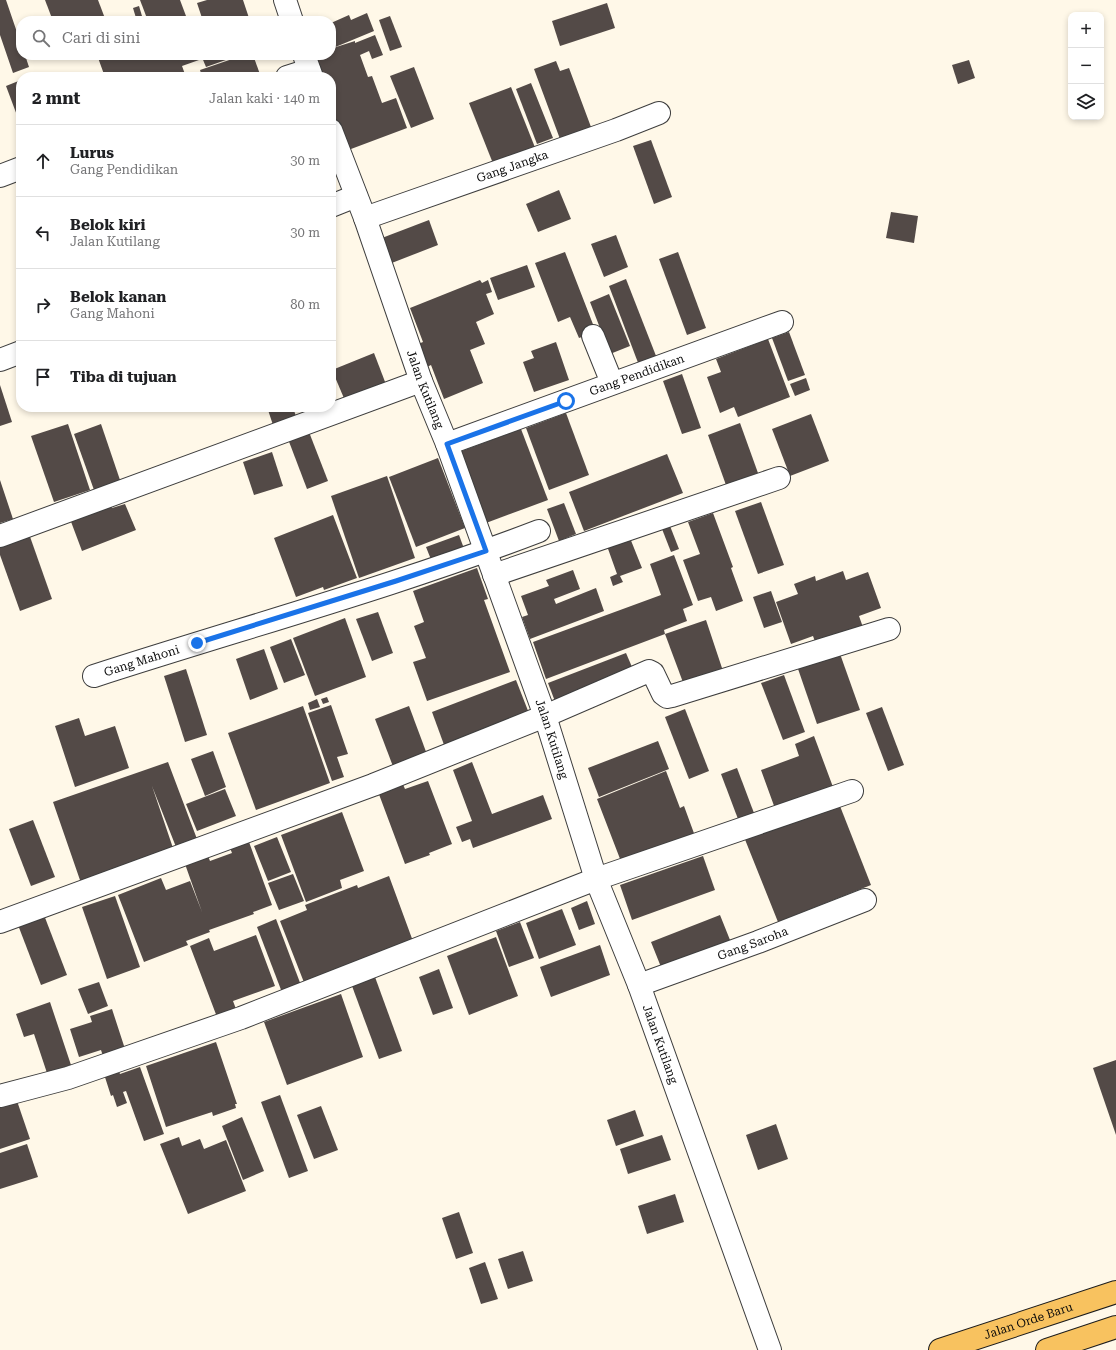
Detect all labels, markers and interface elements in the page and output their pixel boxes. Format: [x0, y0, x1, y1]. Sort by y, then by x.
map controls [1068, 12, 1104, 120]
button: + [1068, 12, 1104, 48]
search box [16, 16, 336, 60]
icon: search [30, 27, 52, 49]
text: Cari di sini [62, 29, 140, 47]
button: − [1068, 48, 1104, 84]
button: layers [1068, 84, 1104, 120]
text: 2 mnt [32, 88, 81, 108]
text: Jalan kaki · 140 m [209, 91, 320, 106]
text: Lurus [70, 144, 114, 162]
street label: Gang Jangka [475, 147, 550, 185]
icon: ahead [32, 150, 54, 172]
text: 30 m [290, 153, 320, 168]
text: Gang Pendidikan [70, 162, 178, 177]
text: Belok kiri [70, 216, 146, 234]
icon: left [32, 222, 54, 244]
text: 30 m [290, 225, 320, 240]
text: Jalan Kutilang [70, 234, 160, 249]
text: Belok kanan [70, 288, 166, 306]
icon: right [32, 294, 54, 316]
text: 80 m [290, 297, 320, 312]
text: Gang Mahoni [70, 306, 155, 321]
street label: Jalan Kutilang [404, 348, 447, 431]
street label: Gang Pendidikan [587, 351, 686, 399]
icon: arrive [32, 366, 54, 388]
text: Tiba di tujuan [70, 368, 177, 386]
route start [557, 392, 575, 410]
route end [188, 634, 206, 652]
street label: Gang Mahoni [102, 642, 181, 679]
street label: Jalan Kutilang [532, 697, 571, 781]
street label: Gang Saroha [716, 924, 790, 963]
street label: Jalan Kutilang [640, 1003, 681, 1086]
street label: Jalan Orde Baru [982, 1300, 1075, 1342]

